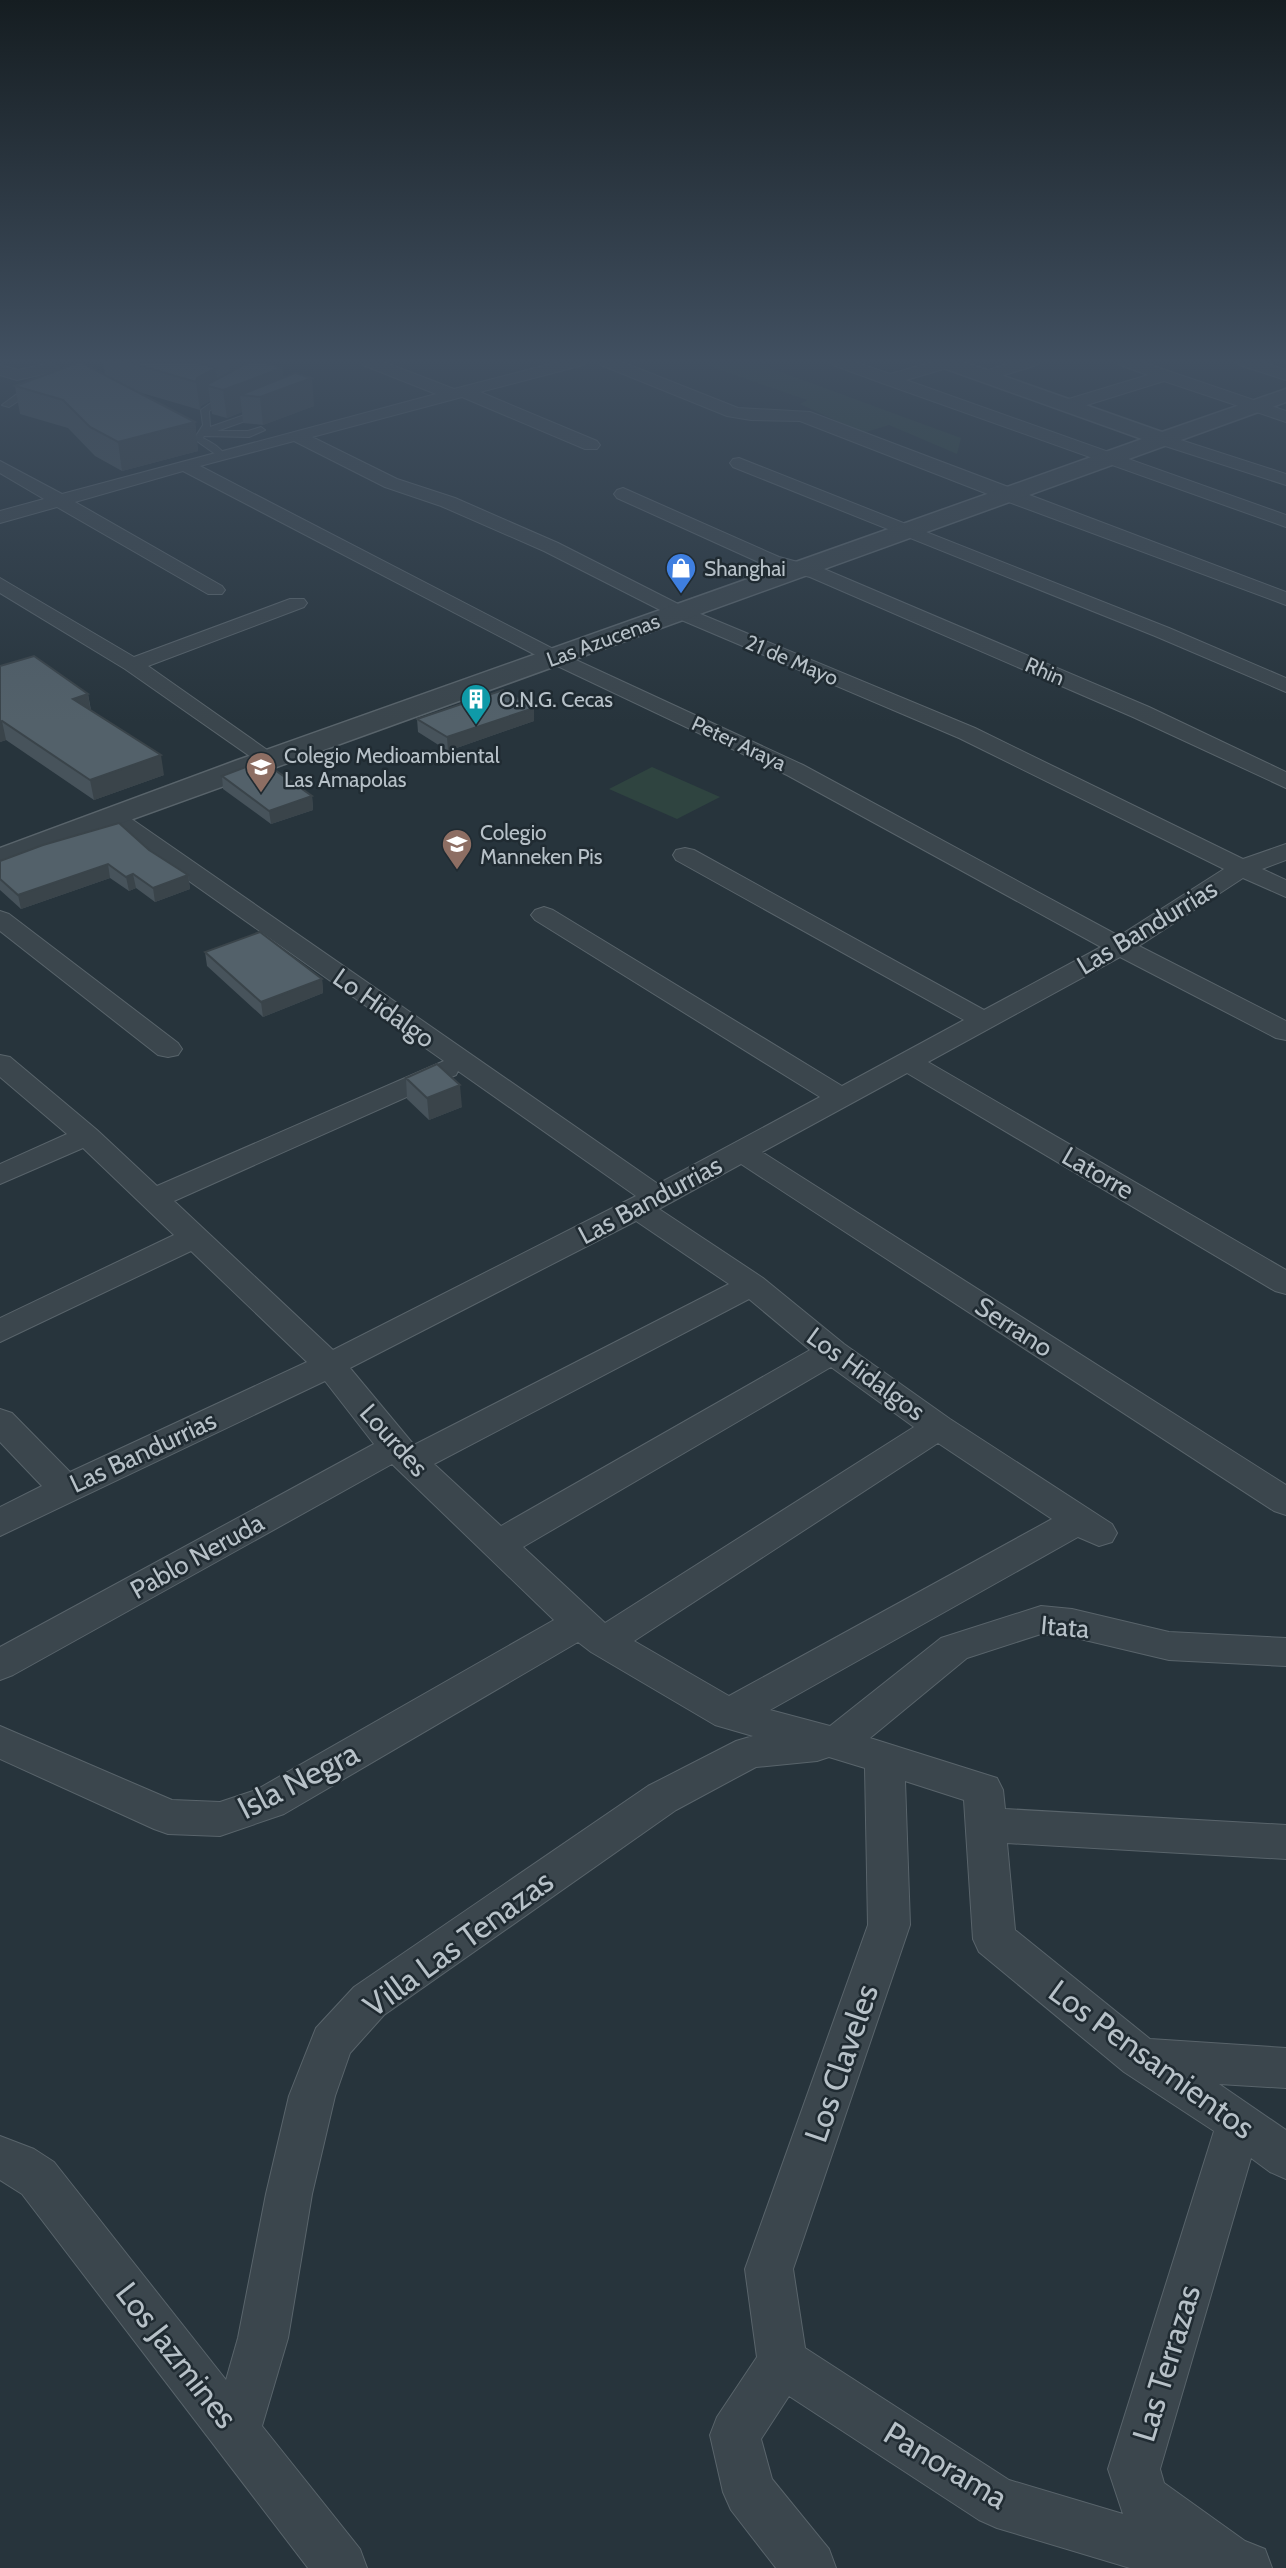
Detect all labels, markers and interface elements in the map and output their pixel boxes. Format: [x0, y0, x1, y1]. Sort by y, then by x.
shop icon: Shanghai [664, 551, 698, 595]
place label: Shanghai [704, 556, 786, 581]
street label: Las Azucenas [543, 608, 663, 672]
street label: 21 de Mayo [742, 629, 842, 691]
street label: Rhin [1022, 652, 1068, 690]
building icon: O.N.G. Cecas [459, 682, 493, 726]
place label: O.N.G. Cecas [499, 687, 613, 712]
street label: Peter Araya [688, 710, 790, 776]
place label: Colegio Medioambiental Las Amapolas [284, 743, 500, 792]
school or university icon: Colegio Medioambiental Las Amapolas [244, 750, 278, 794]
place label: Colegio Manneken Pis [480, 820, 603, 869]
school or university icon: Colegio Manneken Pis [440, 827, 474, 871]
street label: Las Bandurrias [1071, 873, 1223, 981]
street label: Lo Hidalgo [327, 961, 441, 1055]
street label: Latorre [1056, 1140, 1140, 1206]
street label: Las Bandurrias [573, 1149, 727, 1251]
street label: Serrano [969, 1290, 1059, 1364]
street label: Los Hidalgos [801, 1320, 932, 1428]
street label: Lourdes [353, 1397, 435, 1483]
street label: Las Bandurrias [65, 1404, 222, 1500]
street label: Pablo Neruda [125, 1506, 270, 1606]
street label: Itata [1039, 1609, 1091, 1645]
street label: Isla Negra [231, 1733, 366, 1827]
street label: Villa Las Tenazas [355, 1861, 561, 2025]
street label: Los Pensamientos [1041, 1971, 1263, 2147]
street label: Los Claveles [796, 1979, 886, 2147]
street label: Los Jazmines [108, 2274, 246, 2436]
street label: Las Terrazas [1124, 2280, 1208, 2446]
street label: Panorama [877, 2413, 1015, 2517]

